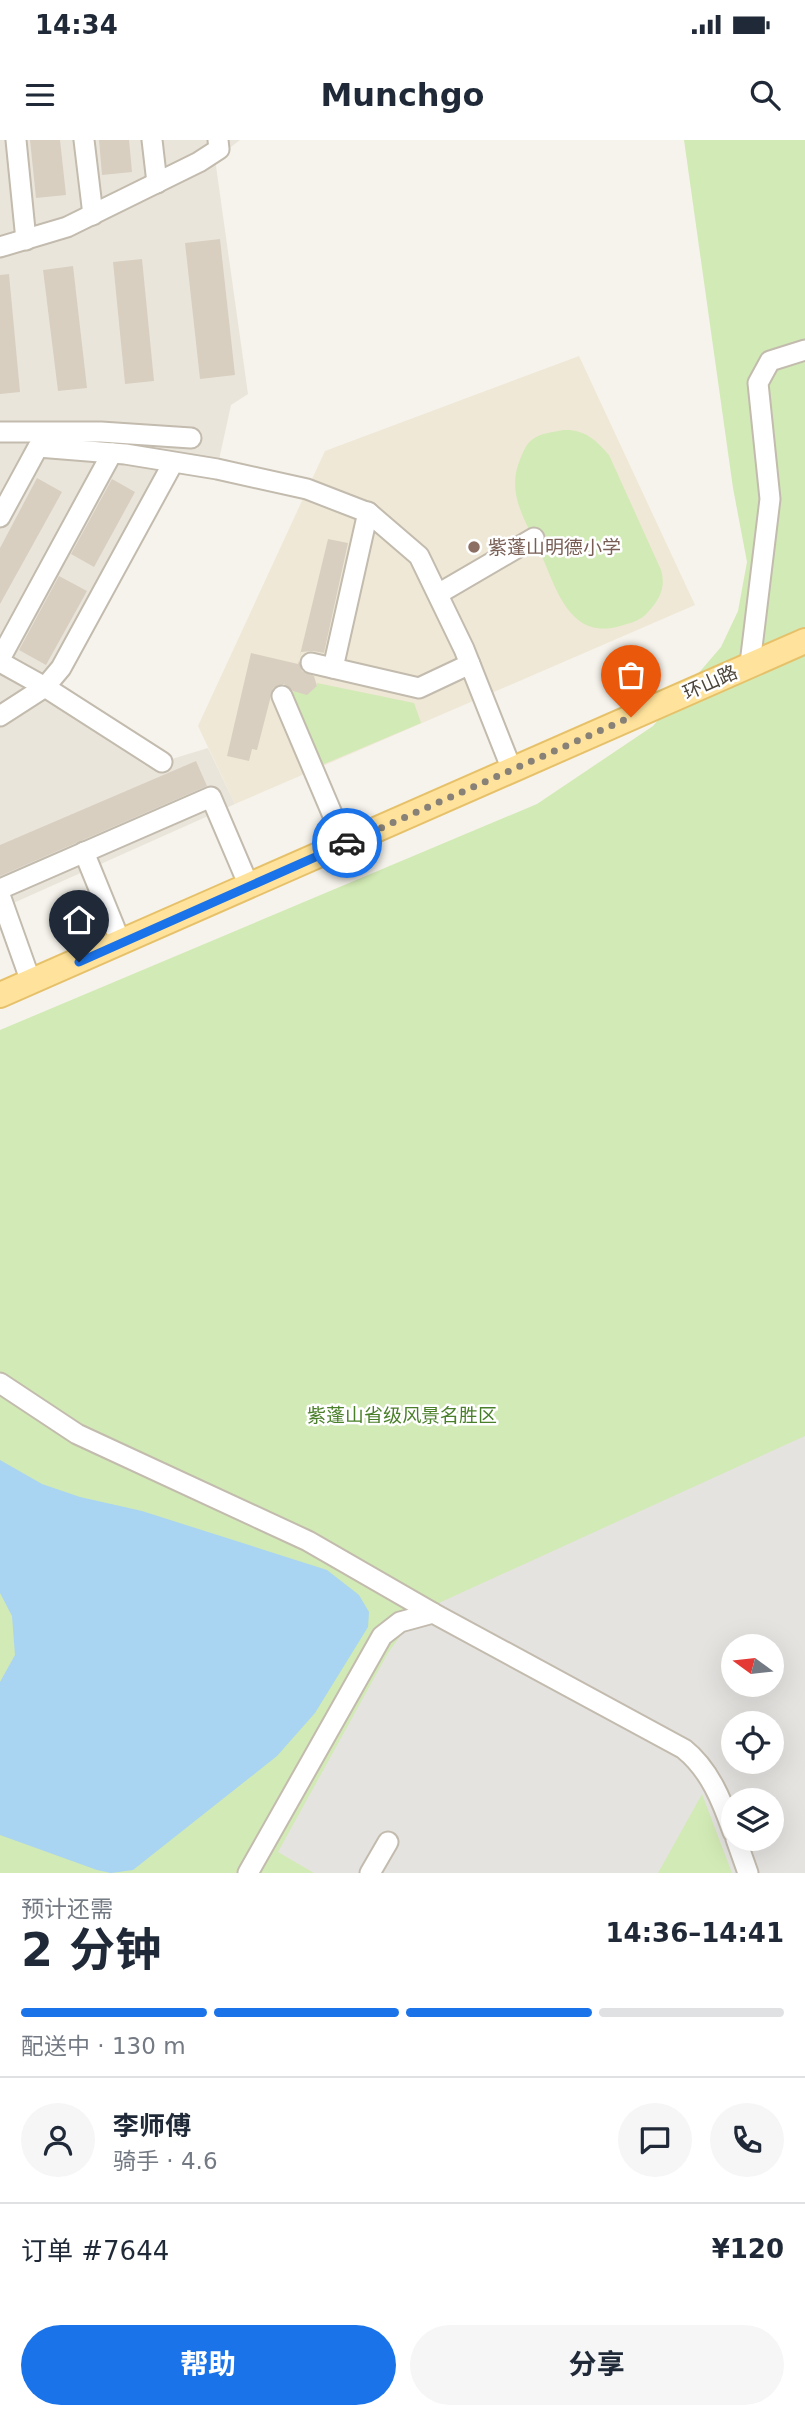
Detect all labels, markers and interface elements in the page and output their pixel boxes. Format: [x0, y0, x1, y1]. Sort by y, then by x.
text: 14:34 [35, 10, 118, 40]
icon: menu [21, 76, 59, 114]
text: Munchgo [320, 76, 485, 114]
icon: search [746, 76, 784, 114]
place label: 紫蓬山明德小学 [488, 536, 621, 558]
marker: 紫蓬山明德小学 [466, 539, 482, 555]
pin [601, 645, 661, 717]
icon: bag [612, 656, 650, 694]
street label: 环山路 [679, 660, 741, 704]
courier [312, 808, 382, 878]
icon: car [328, 824, 366, 862]
pin [49, 890, 109, 962]
icon: home [60, 901, 98, 939]
park label: 紫蓬山省级风景名胜区 [307, 1404, 497, 1426]
north arrow [721, 1634, 784, 1698]
map controls [721, 1634, 784, 1851]
button: locate [721, 1711, 784, 1774]
button: layers [721, 1788, 784, 1851]
text: 预计还需 [21, 1896, 113, 1922]
text: 14:36–14:41 [605, 1918, 784, 1948]
text: 2 分钟 [21, 1923, 161, 1977]
text: 配送中 · 130 m [21, 2033, 186, 2059]
button: person [21, 2103, 95, 2177]
button: chat [618, 2103, 692, 2177]
button: phone [710, 2103, 784, 2177]
text: 李师傅 [113, 2111, 191, 2141]
text: 骑手 · 4.6 [113, 2148, 218, 2174]
text: ¥120 [712, 2234, 784, 2264]
text: 订单 #7644 [21, 2236, 169, 2266]
button: 帮助 [21, 2325, 396, 2405]
button: 分享 [410, 2325, 784, 2405]

